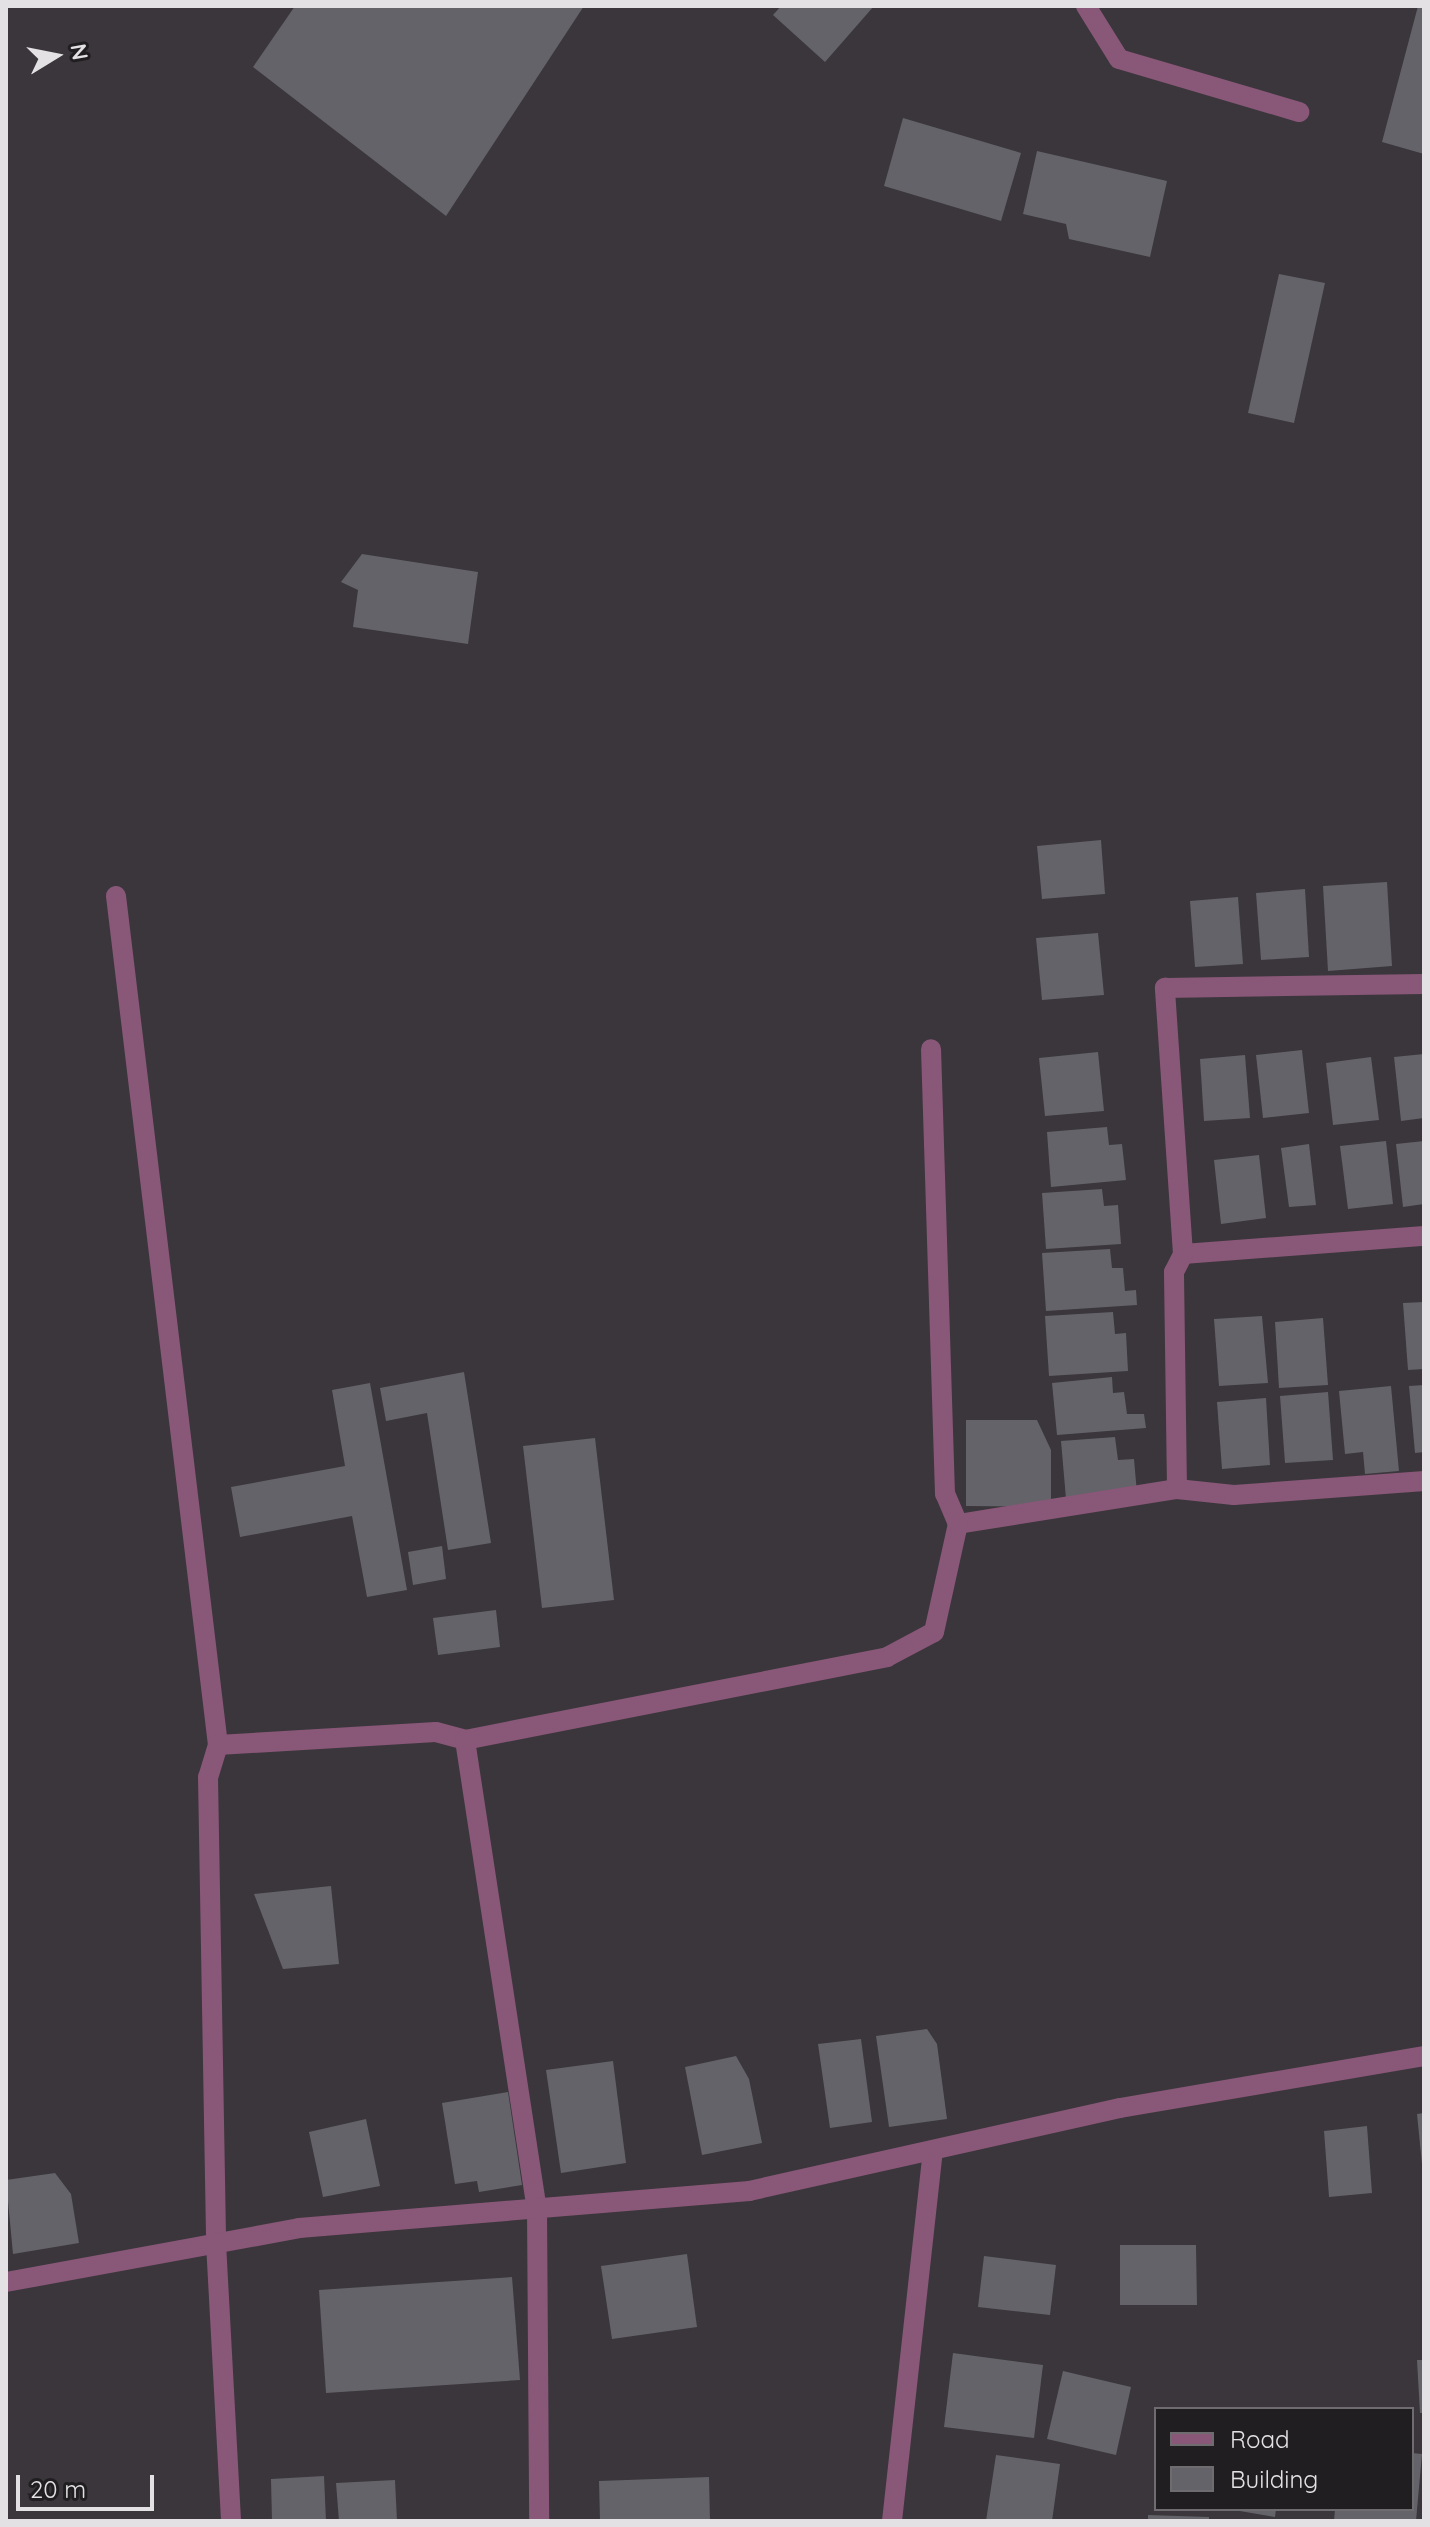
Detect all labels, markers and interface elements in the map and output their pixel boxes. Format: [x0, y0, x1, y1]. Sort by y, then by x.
north arrow [16, 16, 96, 96]
text: N [64, 41, 95, 62]
legend [1154, 2407, 1414, 2511]
text: Road [1230, 2424, 1290, 2454]
scale bar [20, 2459, 158, 2509]
text: Building [1230, 2464, 1318, 2494]
text: 20 m [30, 2474, 86, 2504]

